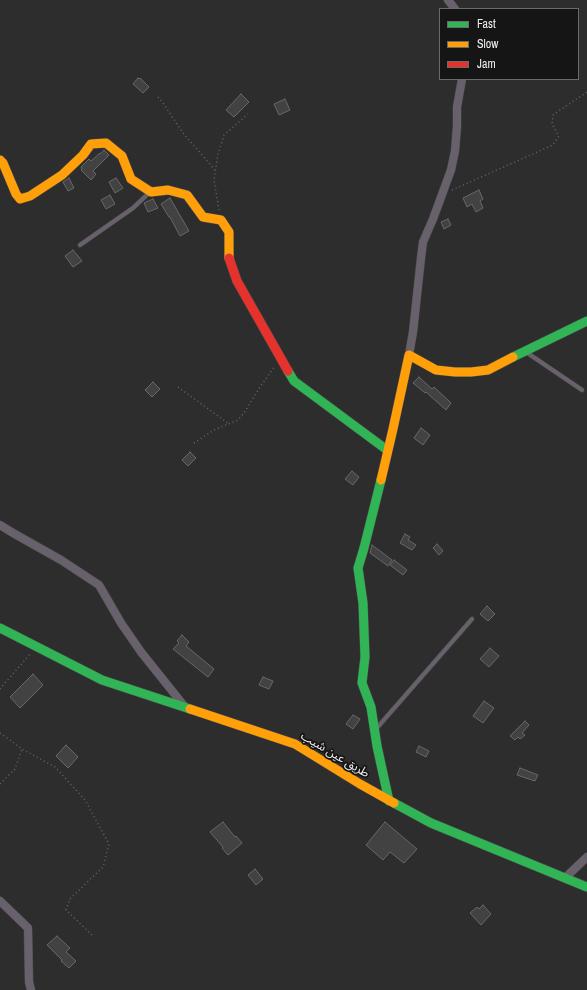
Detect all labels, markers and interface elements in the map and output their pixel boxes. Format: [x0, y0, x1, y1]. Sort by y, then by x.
legend [439, 8, 579, 80]
text: Fast [477, 16, 496, 32]
text: Slow [477, 36, 498, 52]
text: Jam [477, 56, 496, 72]
street label: طريق عين شيب [298, 729, 372, 781]

